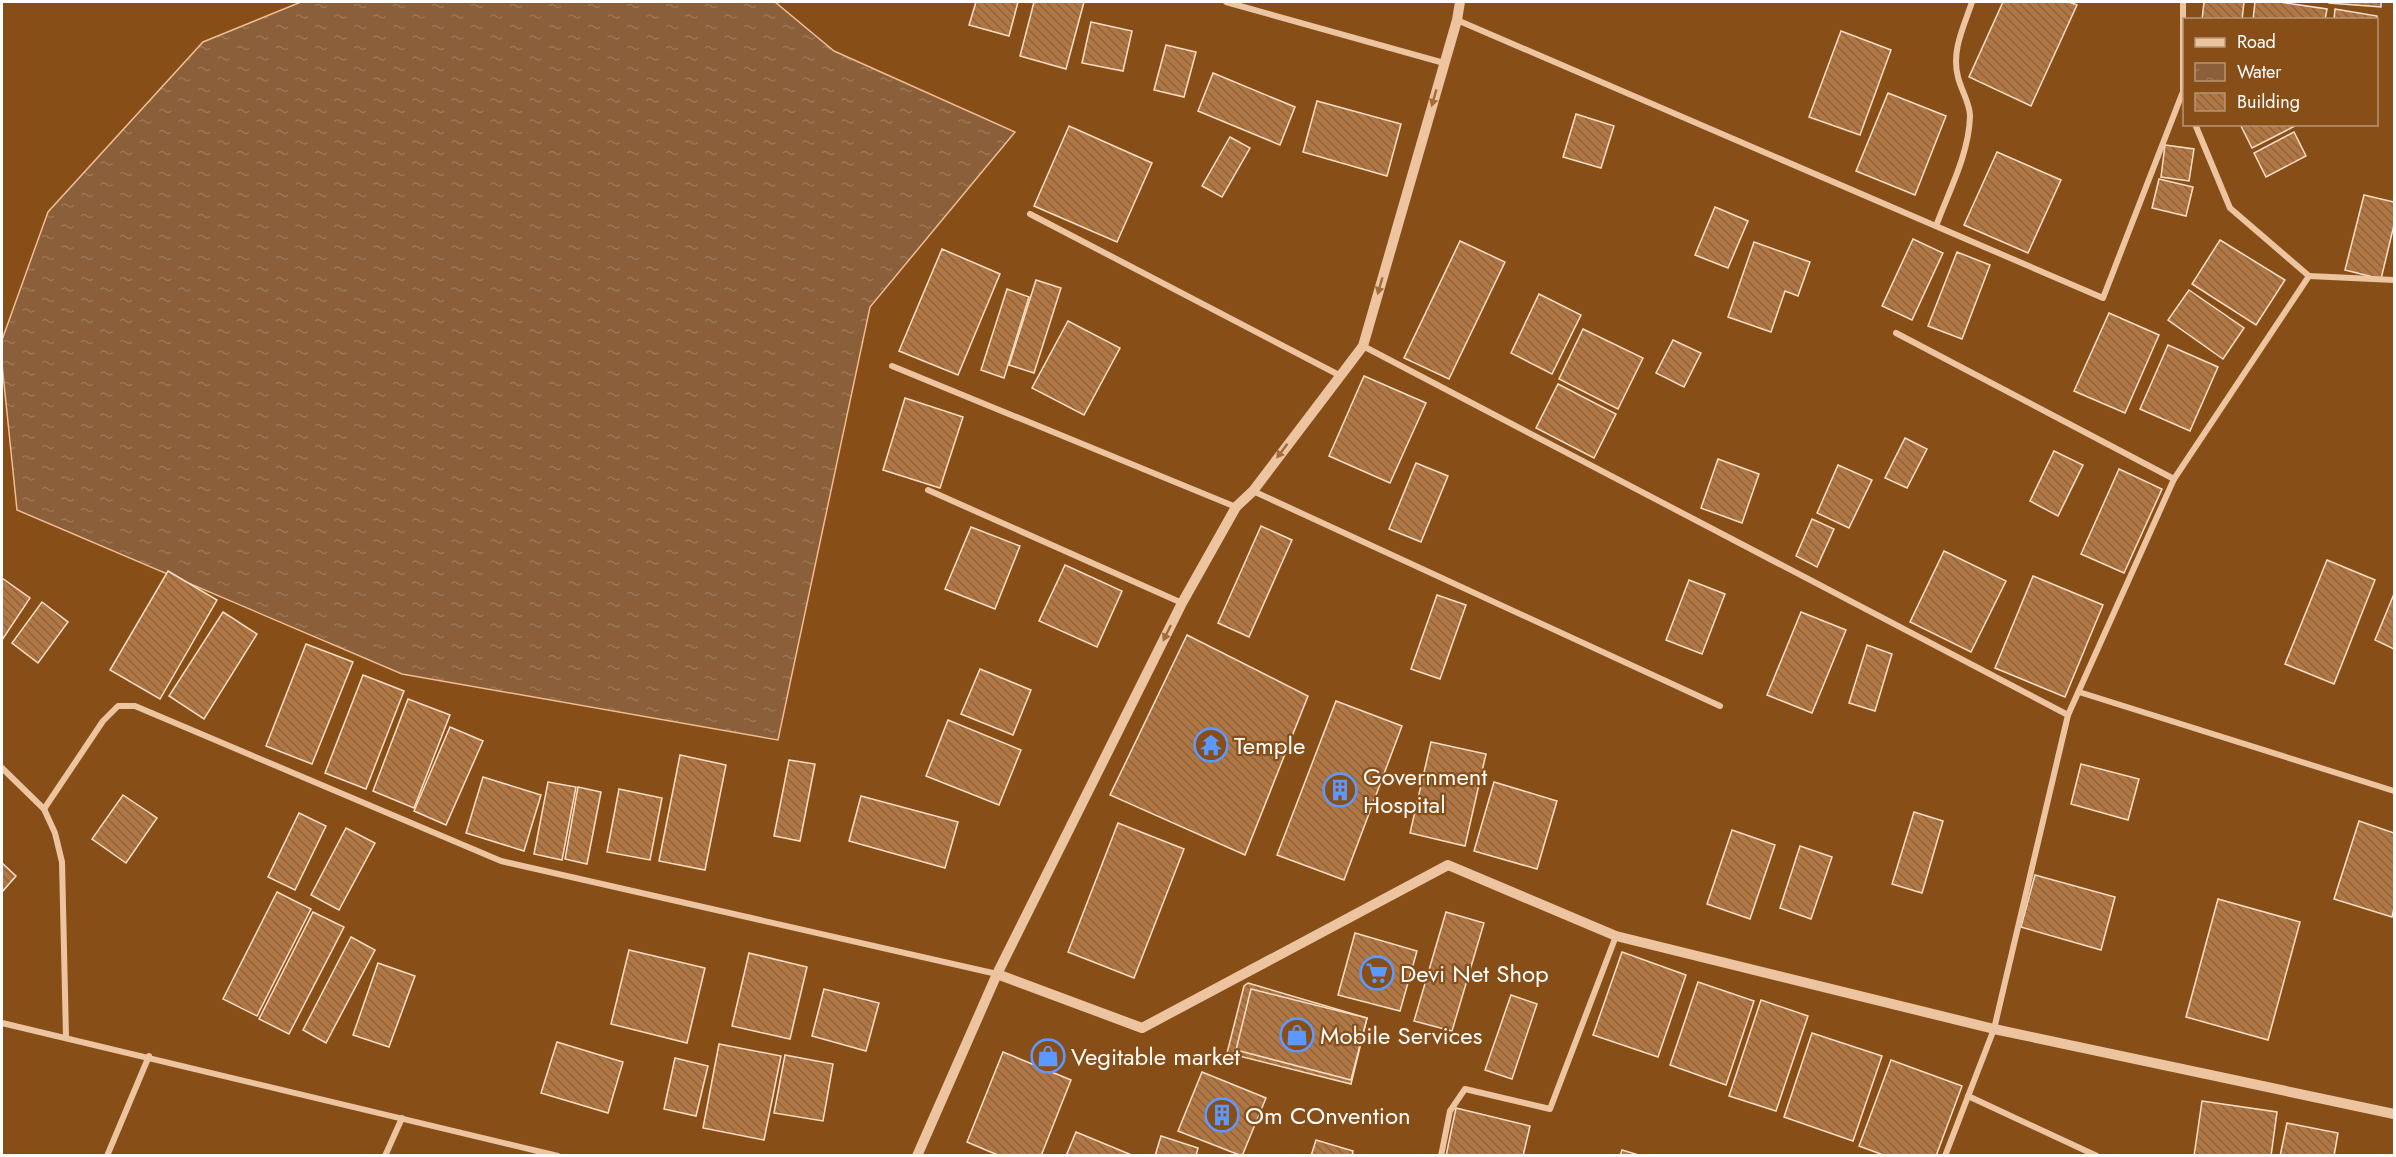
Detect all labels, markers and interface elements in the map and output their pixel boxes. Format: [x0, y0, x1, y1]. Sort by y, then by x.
legend [2183, 18, 2378, 126]
text: Road [2237, 29, 2276, 55]
text: Water [2237, 59, 2282, 85]
text: Building [2237, 89, 2300, 115]
one-way arrow [1429, 90, 1438, 108]
one-way arrow [1375, 277, 1384, 295]
one-way arrow [1277, 444, 1289, 459]
one-way arrow [1163, 624, 1172, 641]
temple icon: Temple [1193, 727, 1229, 763]
place label: Temple [1234, 728, 1305, 763]
place label: Government Hospital [1363, 759, 1487, 822]
building icon: Government Hospital [1322, 772, 1358, 808]
supermarket icon: Devi Net Shop [1359, 955, 1395, 991]
place label: Devi Net Shop [1400, 956, 1549, 991]
shop icon: Mobile Services [1279, 1017, 1315, 1053]
place label: Mobile Services [1320, 1018, 1482, 1053]
shop icon: Vegitable market [1030, 1038, 1066, 1074]
place label: Vegitable market [1071, 1039, 1240, 1074]
building icon: Om COnvention [1204, 1097, 1240, 1133]
place label: Om COnvention [1245, 1098, 1411, 1133]

